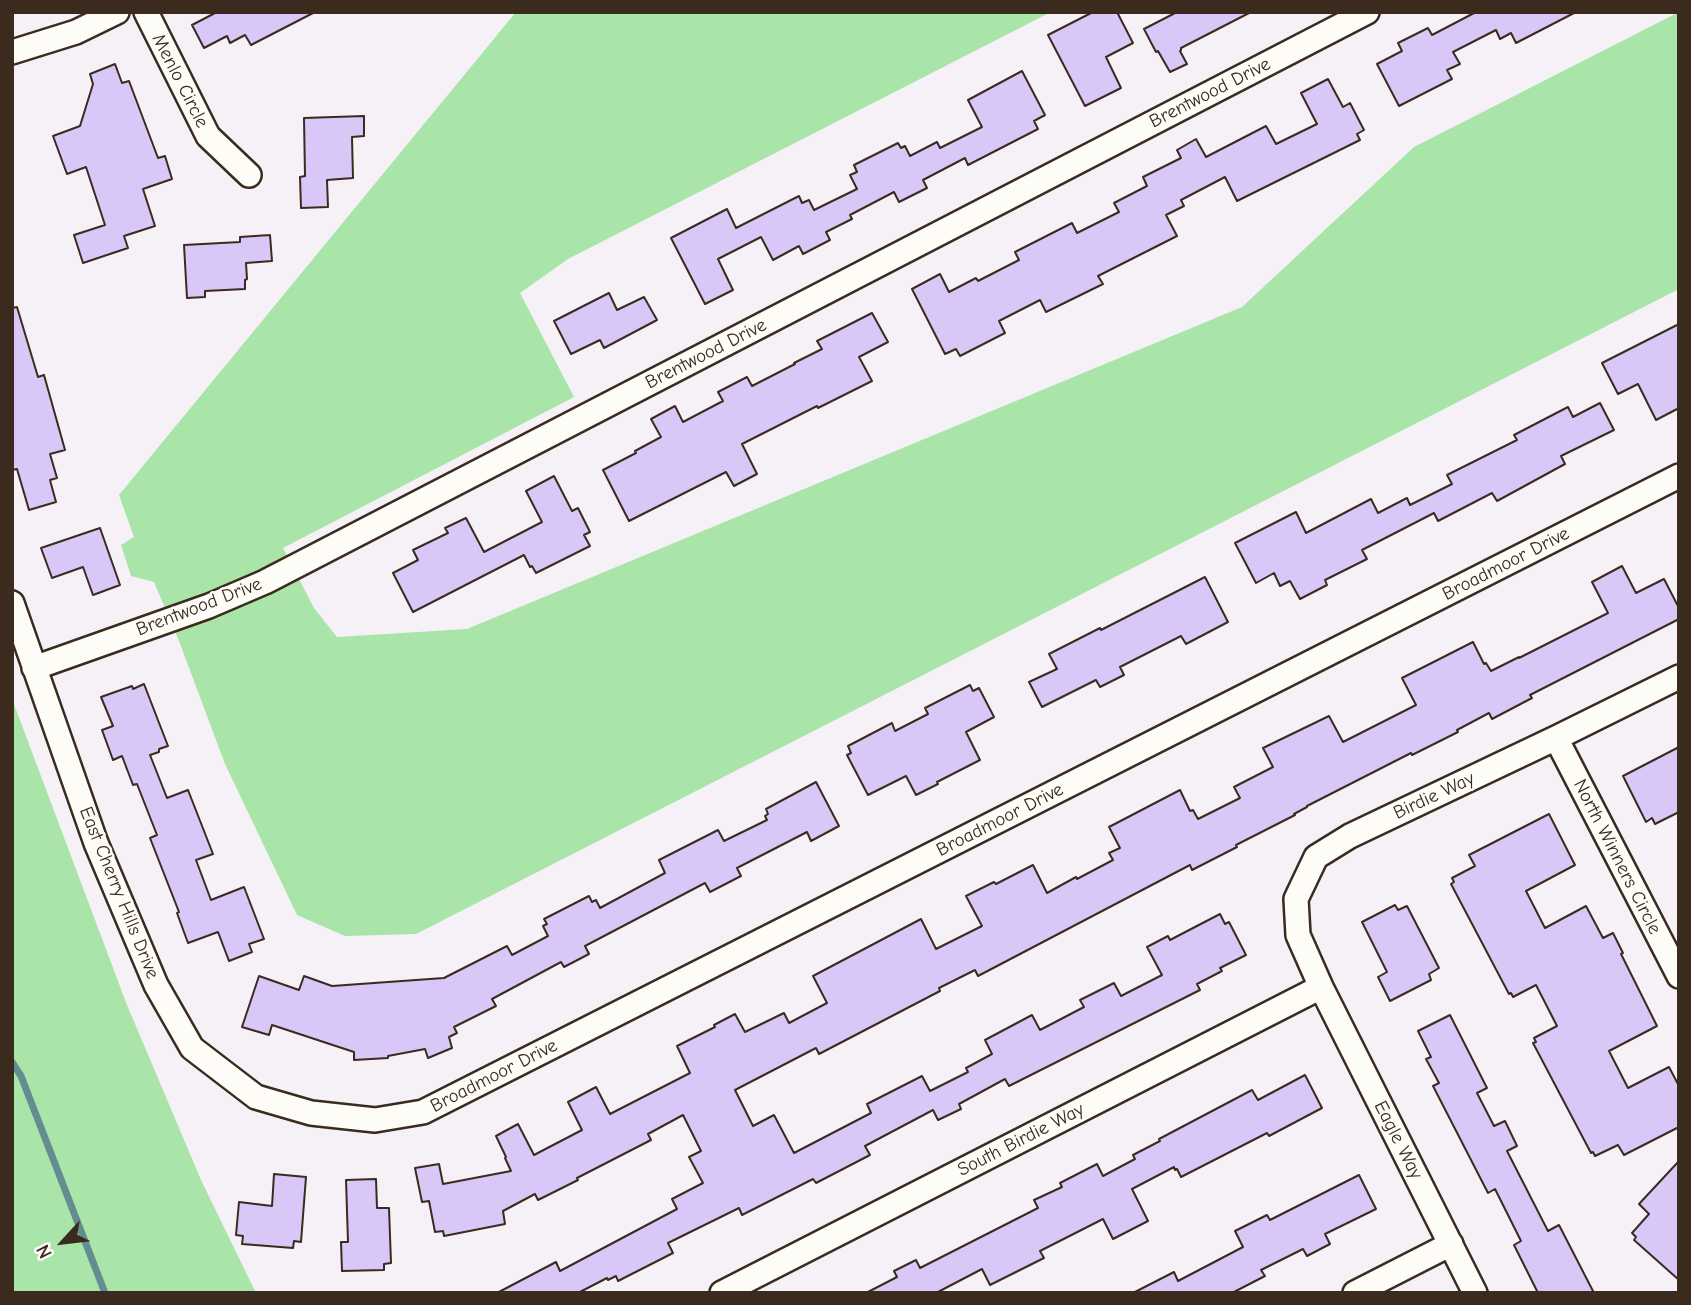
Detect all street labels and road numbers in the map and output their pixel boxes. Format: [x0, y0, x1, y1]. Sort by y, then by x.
street label: Menlo Circle [147, 30, 213, 132]
street label: Brentwood Drive [1146, 53, 1274, 133]
street label: Brentwood Drive [642, 314, 770, 394]
street label: Broadmoor Drive [1439, 522, 1573, 606]
street label: Brentwood Drive [133, 573, 265, 641]
street label: Birdie Way [1390, 767, 1478, 825]
street label: North Winners Circle [1568, 776, 1666, 938]
street label: Broadmoor Drive [933, 778, 1067, 862]
street label: East Cherry Hills Drive [74, 804, 164, 982]
street label: Broadmoor Drive [427, 1034, 561, 1118]
street label: Eagle Way [1369, 1097, 1427, 1183]
street label: South Birdie Way [954, 1098, 1088, 1182]

